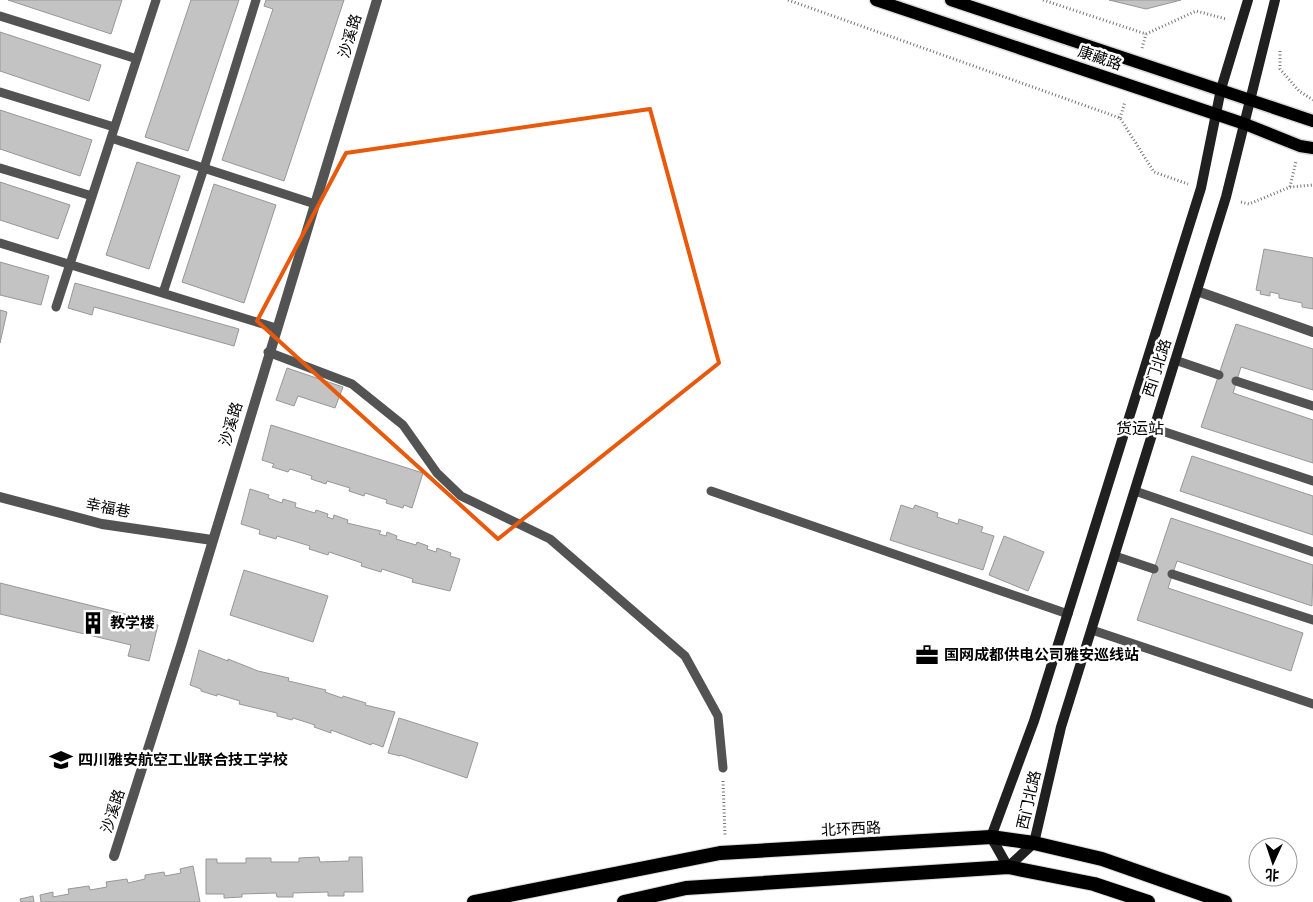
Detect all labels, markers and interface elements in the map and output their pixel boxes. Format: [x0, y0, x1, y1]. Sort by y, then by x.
street label: 沙溪路 [334, 12, 364, 60]
street label: 康藏路 [1076, 41, 1125, 73]
street label: 西门北路 [1138, 336, 1174, 399]
street label: 沙溪路 [215, 400, 245, 448]
district label: 货运站 [1116, 418, 1164, 437]
street label: 幸福巷 [84, 494, 132, 520]
building icon: 教学楼 [80, 610, 106, 636]
place label: 教学楼 [110, 613, 155, 631]
office icon: 国网成都供电公司雅安巡线站 [914, 642, 940, 668]
place label: 国网成都供电公司雅安巡线站 [944, 645, 1139, 663]
school or university icon: 四川雅安航空工业联合技工学校 [48, 747, 74, 773]
place label: 四川雅安航空工业联合技工学校 [78, 750, 288, 768]
street label: 西门北路 [1013, 769, 1044, 831]
street label: 沙溪路 [97, 787, 128, 835]
street label: 北环西路 [821, 817, 881, 839]
north arrow [1248, 837, 1298, 887]
text: 北 [1265, 867, 1280, 884]

